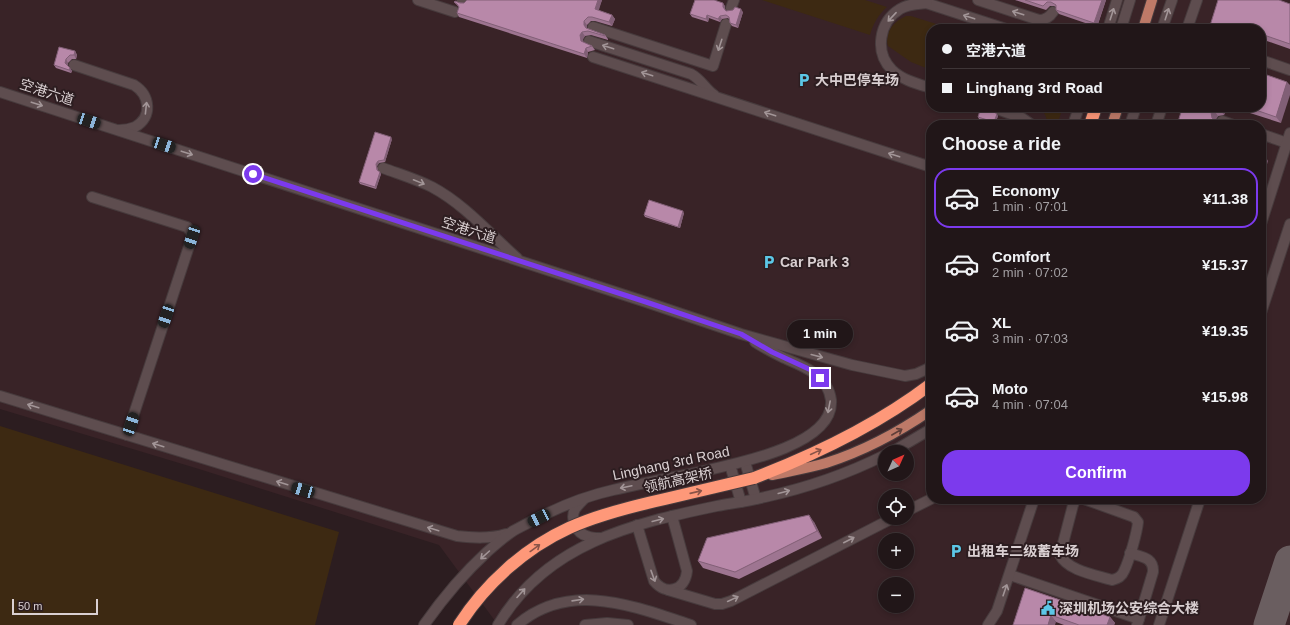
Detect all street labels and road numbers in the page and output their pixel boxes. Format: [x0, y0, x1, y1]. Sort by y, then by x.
street label: 空港六道 [18, 76, 76, 108]
street label: 空港六道 [440, 214, 498, 246]
street label: Linghang 3rd Road [611, 443, 731, 483]
street label: 领航高架桥 [642, 464, 714, 496]

